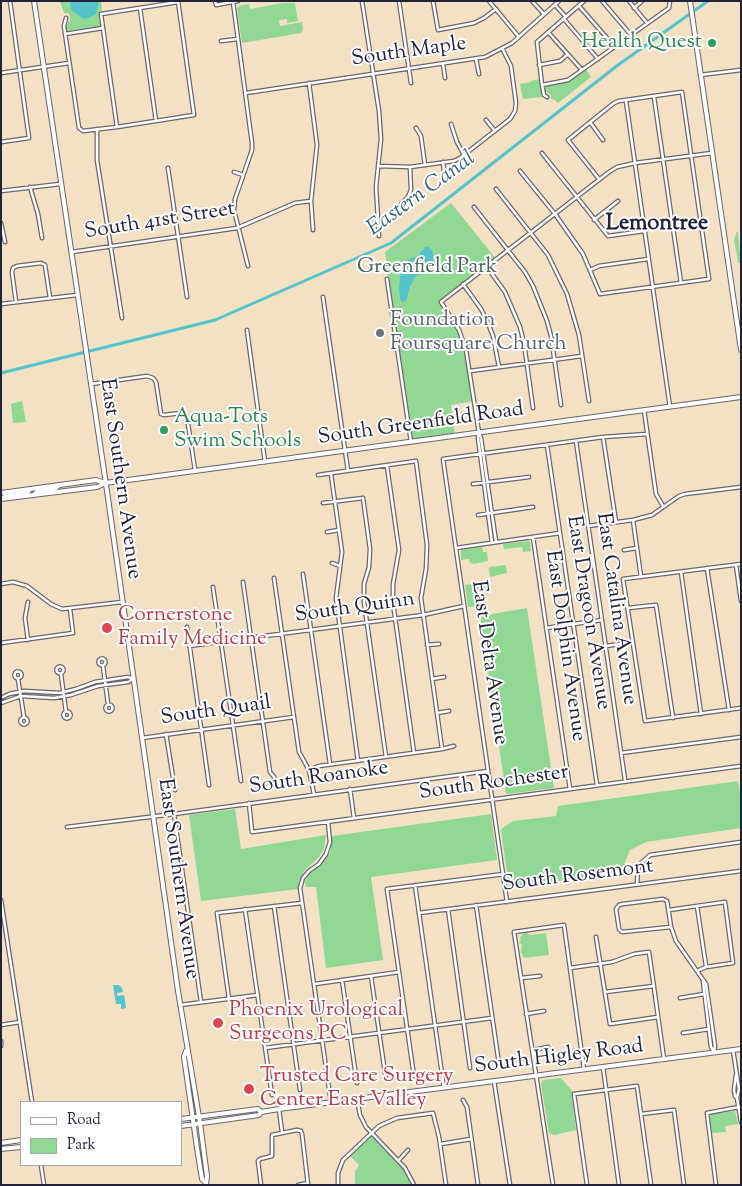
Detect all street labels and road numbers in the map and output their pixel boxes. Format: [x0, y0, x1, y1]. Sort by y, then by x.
street label: South Maple [350, 32, 468, 74]
street label: South 41st Street [83, 198, 237, 246]
street label: East Southern Avenue [92, 377, 146, 581]
street label: South Greenfield Road [317, 398, 525, 452]
street label: East Catalina Avenue [589, 511, 641, 707]
street label: East Dragoon Avenue [559, 514, 615, 712]
street label: East Dolphin Avenue [538, 549, 590, 743]
street label: East Delta Avenue [464, 579, 512, 747]
street label: South Quinn [294, 588, 416, 630]
street label: South Quail [159, 692, 273, 732]
street label: South Roanoke [248, 757, 390, 801]
street label: South Rochester [418, 761, 570, 807]
street label: East Southern Avenue [150, 777, 204, 981]
street label: South Rosemont [501, 855, 655, 899]
street label: South Higley Road [473, 1035, 645, 1081]

